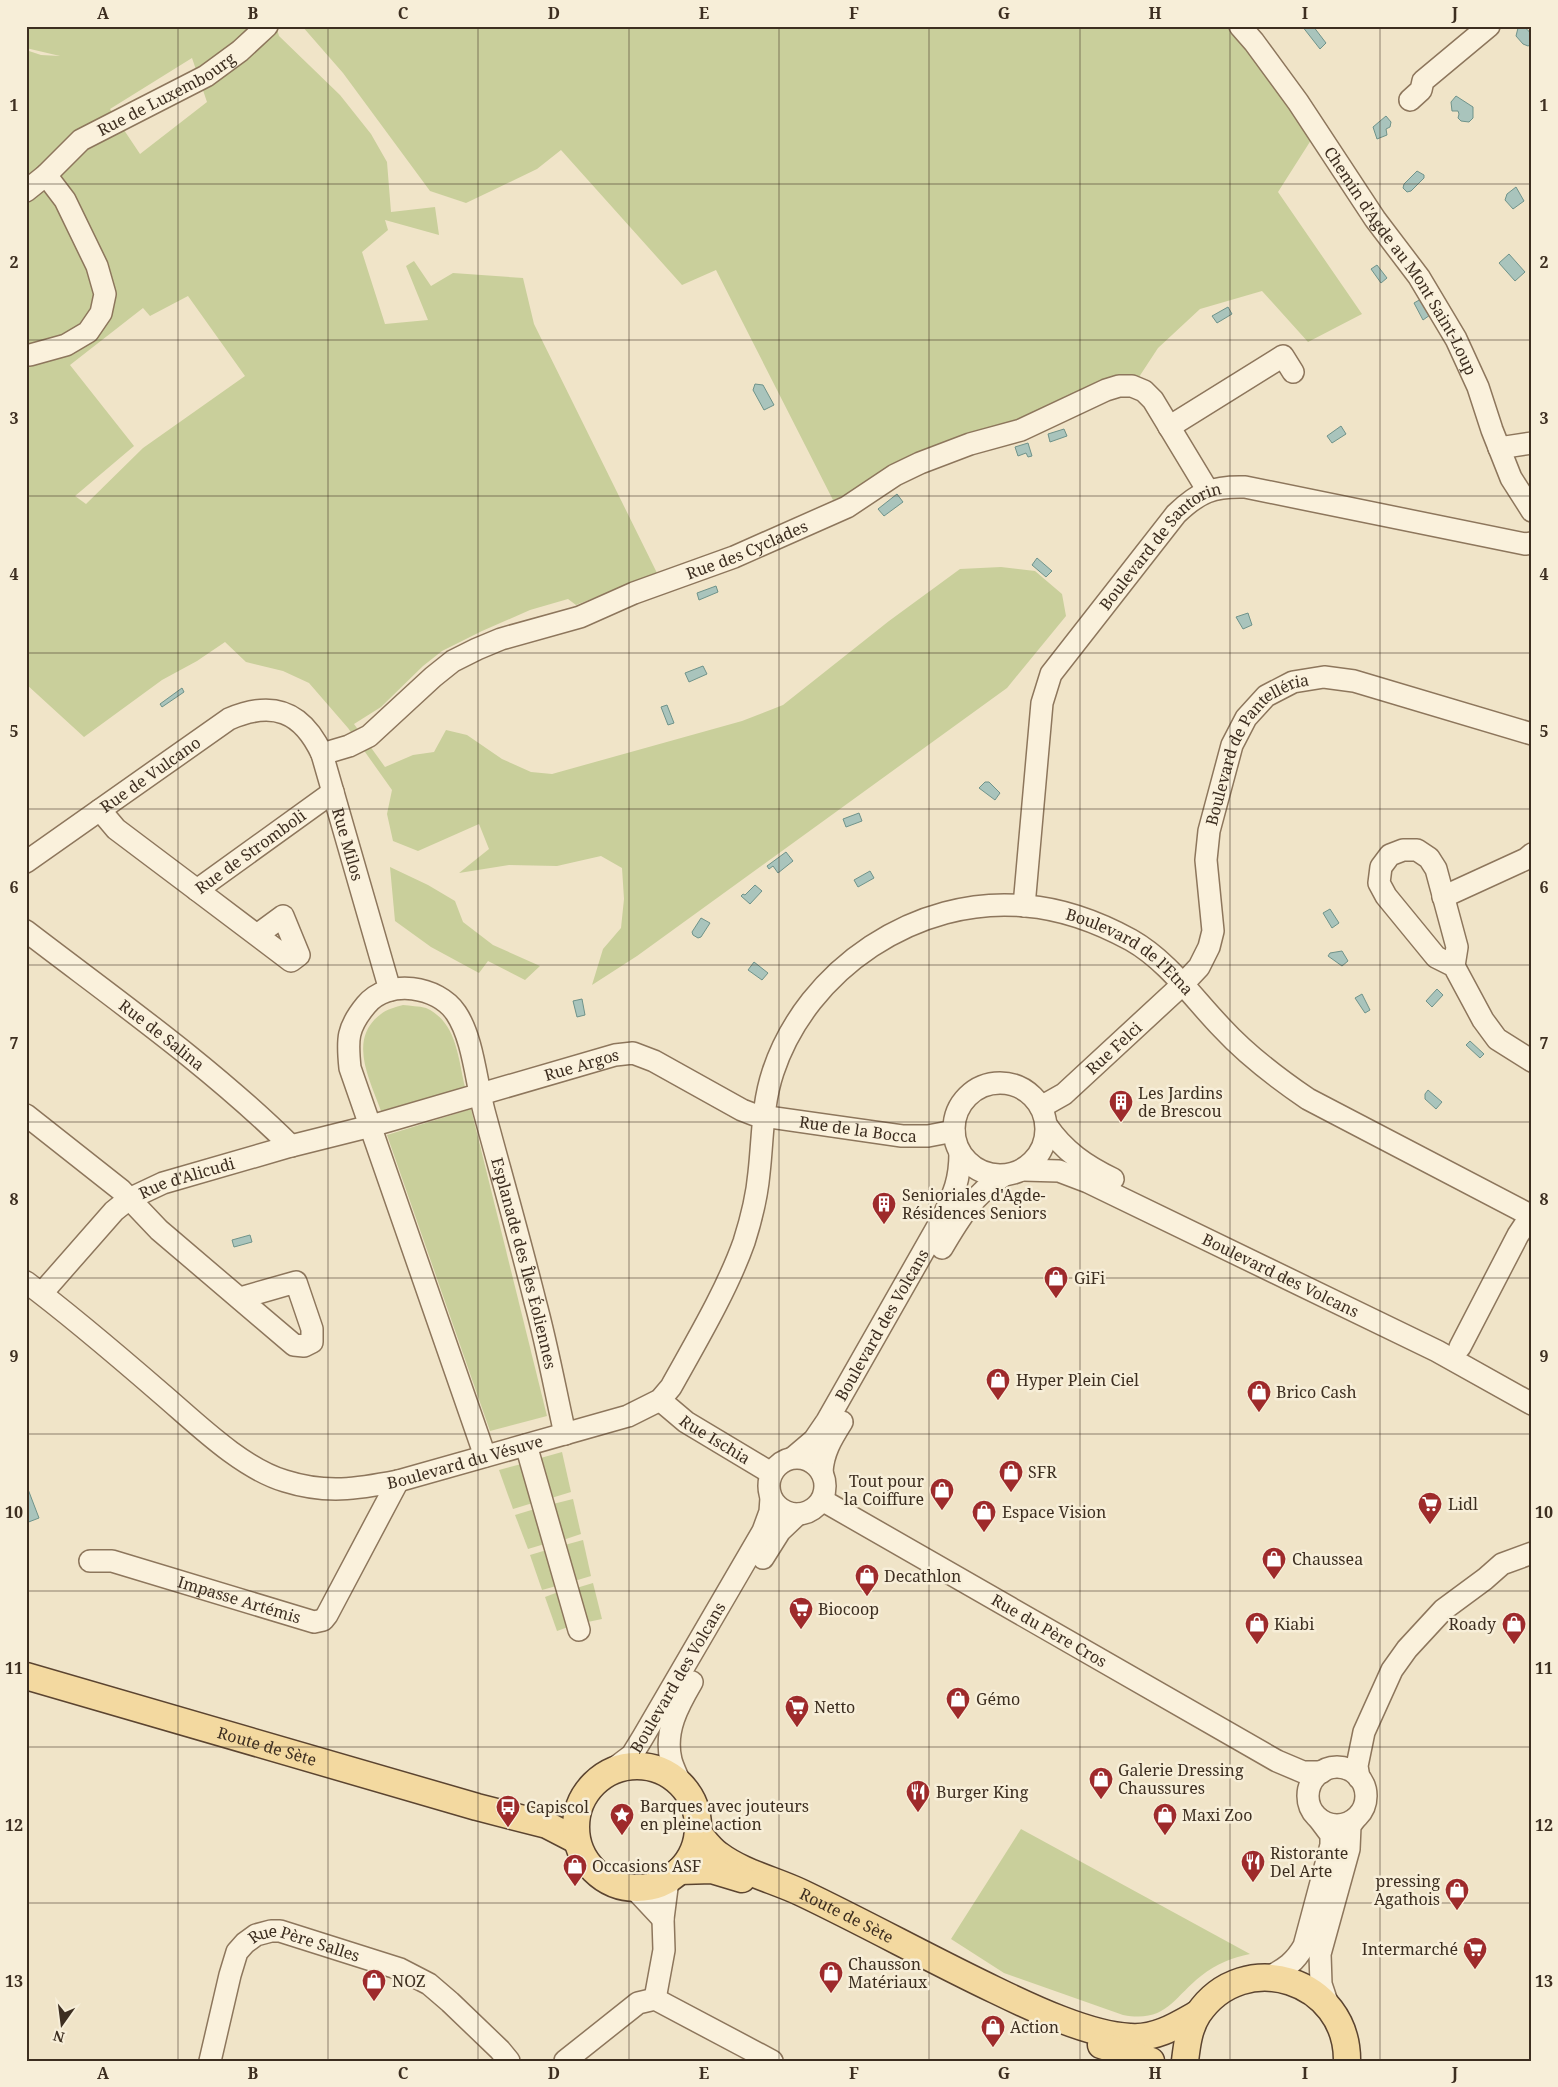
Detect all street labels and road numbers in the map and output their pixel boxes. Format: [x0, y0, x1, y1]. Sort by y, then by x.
street label: Rue de Luxembourg [93, 47, 240, 141]
street label: Chemin d'Agde au Mont Saint-Loup [1319, 142, 1482, 378]
street label: Boulevard de Santorin [1094, 477, 1223, 615]
street label: Rue des Cyclades [683, 515, 811, 584]
street label: Boulevard de Pantelléria [1200, 669, 1310, 828]
street label: Rue de Vulcano [96, 731, 205, 818]
street label: Rue de Stromboli [191, 804, 310, 899]
street label: Rue Milos [327, 805, 369, 883]
street label: Boulevard de l'Etna [1063, 903, 1198, 1000]
street label: Rue de Salina [115, 994, 209, 1075]
street label: Rue Felci [1081, 1017, 1146, 1080]
street label: Rue Argos [541, 1044, 620, 1086]
street label: Rue de la Bocca [798, 1110, 917, 1147]
street label: Rue d'Alicudi [135, 1152, 237, 1204]
street label: Esplanade des Îles Éoliennes [486, 1155, 562, 1371]
street label: Boulevard des Volcans [1199, 1228, 1363, 1323]
street label: Boulevard des Volcans [830, 1245, 934, 1405]
street label: Rue Ischia [675, 1410, 755, 1469]
street label: Boulevard du Vésuve [385, 1430, 545, 1494]
street label: Impasse Artémis [175, 1570, 304, 1628]
street label: Rue du Père Cros [987, 1589, 1111, 1672]
street label: Boulevard des Volcans [625, 1598, 730, 1757]
street label: Route de Sète [215, 1721, 319, 1771]
street label: Route de Sète [796, 1883, 897, 1948]
street label: Rue Père Salles [243, 1920, 363, 1967]

